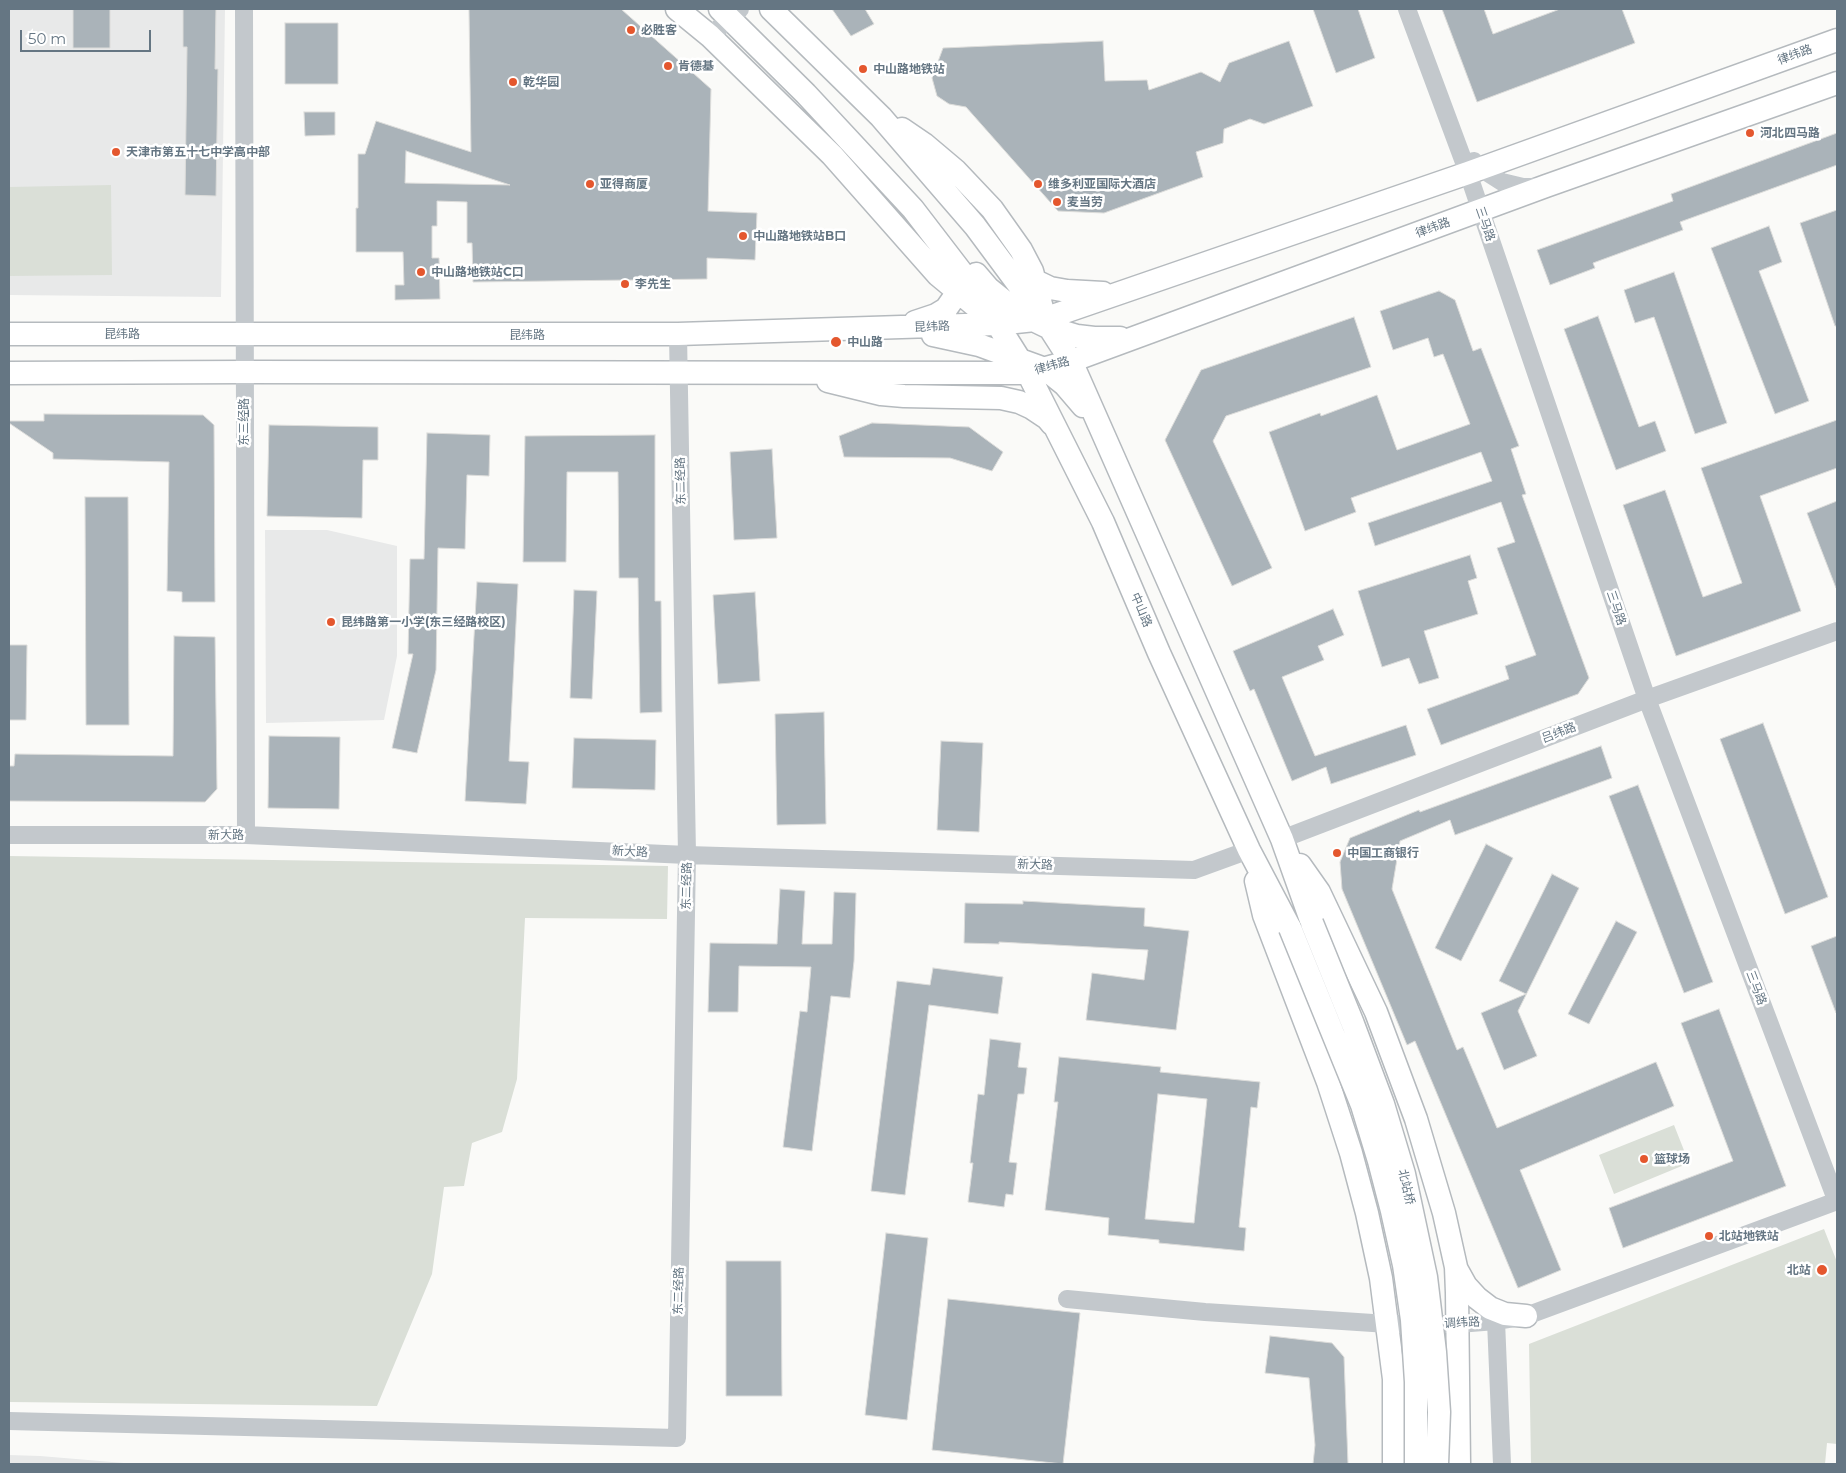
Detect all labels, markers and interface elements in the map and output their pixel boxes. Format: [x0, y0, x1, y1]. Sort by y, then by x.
scale bar [22, 20, 154, 52]
place label: 必胜客 [641, 23, 677, 37]
marker: 必胜客 [625, 24, 637, 36]
text: 50 m [28, 29, 66, 48]
street label: 律纬路 [1776, 42, 1814, 68]
place label: 肯德基 [678, 59, 714, 73]
marker: 肯德基 [662, 60, 674, 72]
place label: 中山路地铁站 [873, 62, 945, 76]
marker: 中山路地铁站 [857, 63, 869, 75]
place label: 乾华园 [523, 75, 559, 89]
marker: 乾华园 [507, 76, 519, 88]
place label: 河北四马路 [1760, 126, 1820, 140]
marker: 河北四马路 [1744, 127, 1756, 139]
place label: 天津市第五十七中学高中部 [126, 145, 270, 159]
marker: 天津市第五十七中学高中部 [110, 146, 122, 158]
place label: 亚得商厦 [600, 177, 648, 191]
place label: 维多利亚国际大酒店 [1048, 177, 1156, 191]
marker: 亚得商厦 [584, 178, 596, 190]
marker: 维多利亚国际大酒店 [1032, 178, 1044, 190]
place label: 麦当劳 [1067, 195, 1103, 209]
marker: 麦当劳 [1051, 196, 1063, 208]
street label: 三马路 [1472, 205, 1498, 243]
street label: 律纬路 [1414, 215, 1452, 241]
place label: 中山路地铁站B口 [753, 229, 846, 243]
marker: 中山路地铁站B口 [737, 230, 749, 242]
place label: 中山路地铁站C口 [431, 265, 524, 279]
marker: 中山路地铁站C口 [415, 266, 427, 278]
place label: 李先生 [635, 277, 671, 291]
marker: 李先生 [619, 278, 631, 290]
street label: 昆纬路 [914, 319, 950, 335]
street label: 昆纬路 [104, 327, 140, 341]
street label: 昆纬路 [509, 328, 545, 342]
marker: 中山路 [829, 335, 843, 349]
place label: 中山路 [847, 335, 883, 349]
street label: 律纬路 [1033, 354, 1071, 378]
street label: 东三经路 [237, 398, 251, 446]
street label: 东二经路 [673, 457, 689, 505]
street label: 三马路 [1603, 589, 1629, 627]
street label: 中山路 [1127, 591, 1155, 629]
place label: 昆纬路第一小学(东三经路校区) [341, 615, 506, 629]
marker: 昆纬路第一小学(东三经路校区) [325, 616, 337, 628]
street label: 吕纬路 [1540, 720, 1578, 746]
street label: 新大路 [208, 828, 244, 842]
street label: 新大路 [612, 844, 648, 860]
place label: 中国工商银行 [1347, 846, 1419, 860]
marker: 中国工商银行 [1331, 847, 1343, 859]
street label: 新大路 [1017, 857, 1053, 873]
street label: 东二经路 [679, 862, 695, 910]
street label: 三马路 [1743, 969, 1769, 1007]
place label: 篮球场 [1654, 1152, 1690, 1166]
marker: 篮球场 [1638, 1153, 1650, 1165]
street label: 北站桥 [1395, 1168, 1417, 1206]
place label: 北站地铁站 [1719, 1229, 1779, 1243]
marker: 北站地铁站 [1703, 1230, 1715, 1242]
place label: 北站 [1787, 1263, 1811, 1277]
marker: 北站 [1815, 1263, 1829, 1277]
street label: 东二经路 [671, 1267, 687, 1315]
street label: 调纬路 [1444, 1315, 1480, 1331]

